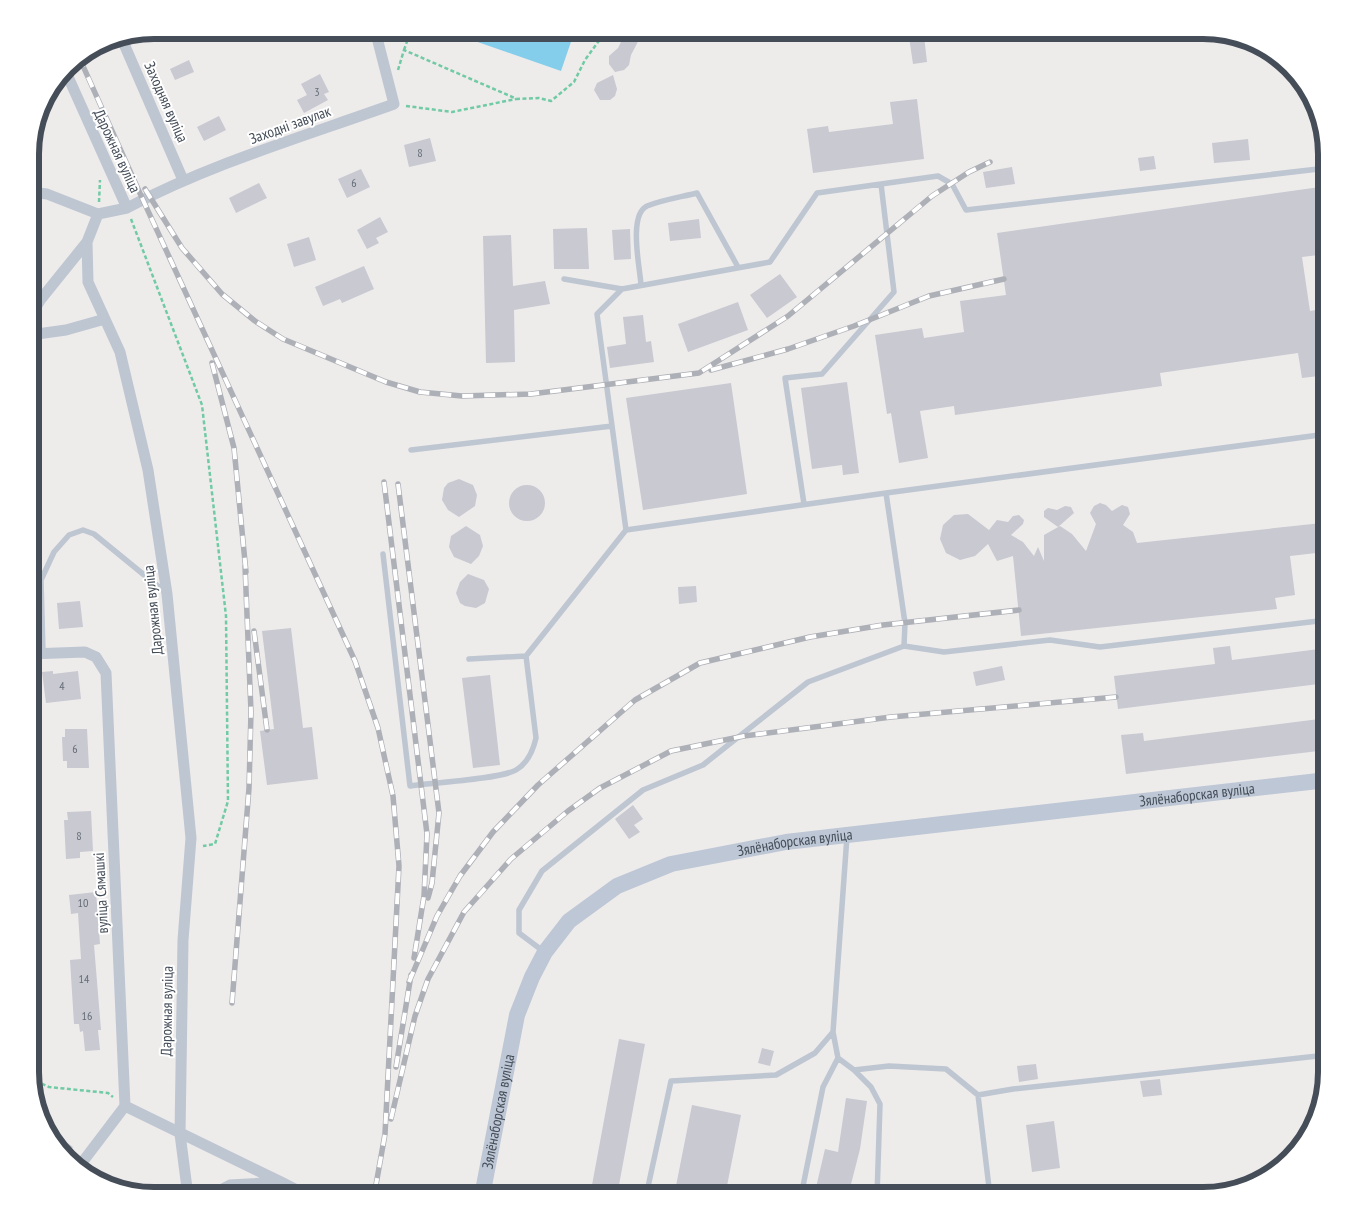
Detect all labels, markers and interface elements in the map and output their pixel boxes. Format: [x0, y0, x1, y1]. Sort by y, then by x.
street label: Заходняя вуліца [140, 59, 193, 145]
house number: 3 [314, 84, 320, 99]
street label: Заходні завулак [247, 101, 333, 148]
street label: Дарожная вуліца [90, 106, 145, 196]
house number: 8 [417, 145, 423, 160]
house number: 6 [351, 175, 357, 190]
street label: Дарожная вуліца [138, 564, 167, 656]
house number: 4 [59, 678, 65, 693]
house number: 6 [72, 741, 78, 756]
street label: Зялёнаборская вуліца [1138, 778, 1256, 810]
street label: Зялёнаборская вуліца [735, 824, 853, 860]
house number: 8 [76, 828, 82, 843]
street label: вуліца Сямашкі [89, 852, 112, 934]
house number: 10 [78, 895, 88, 910]
street label: Дарожная вуліца [156, 966, 177, 1056]
house number: 14 [79, 971, 90, 986]
house number: 16 [82, 1008, 92, 1023]
street label: Зялёнаборская вуліца [477, 1053, 518, 1170]

